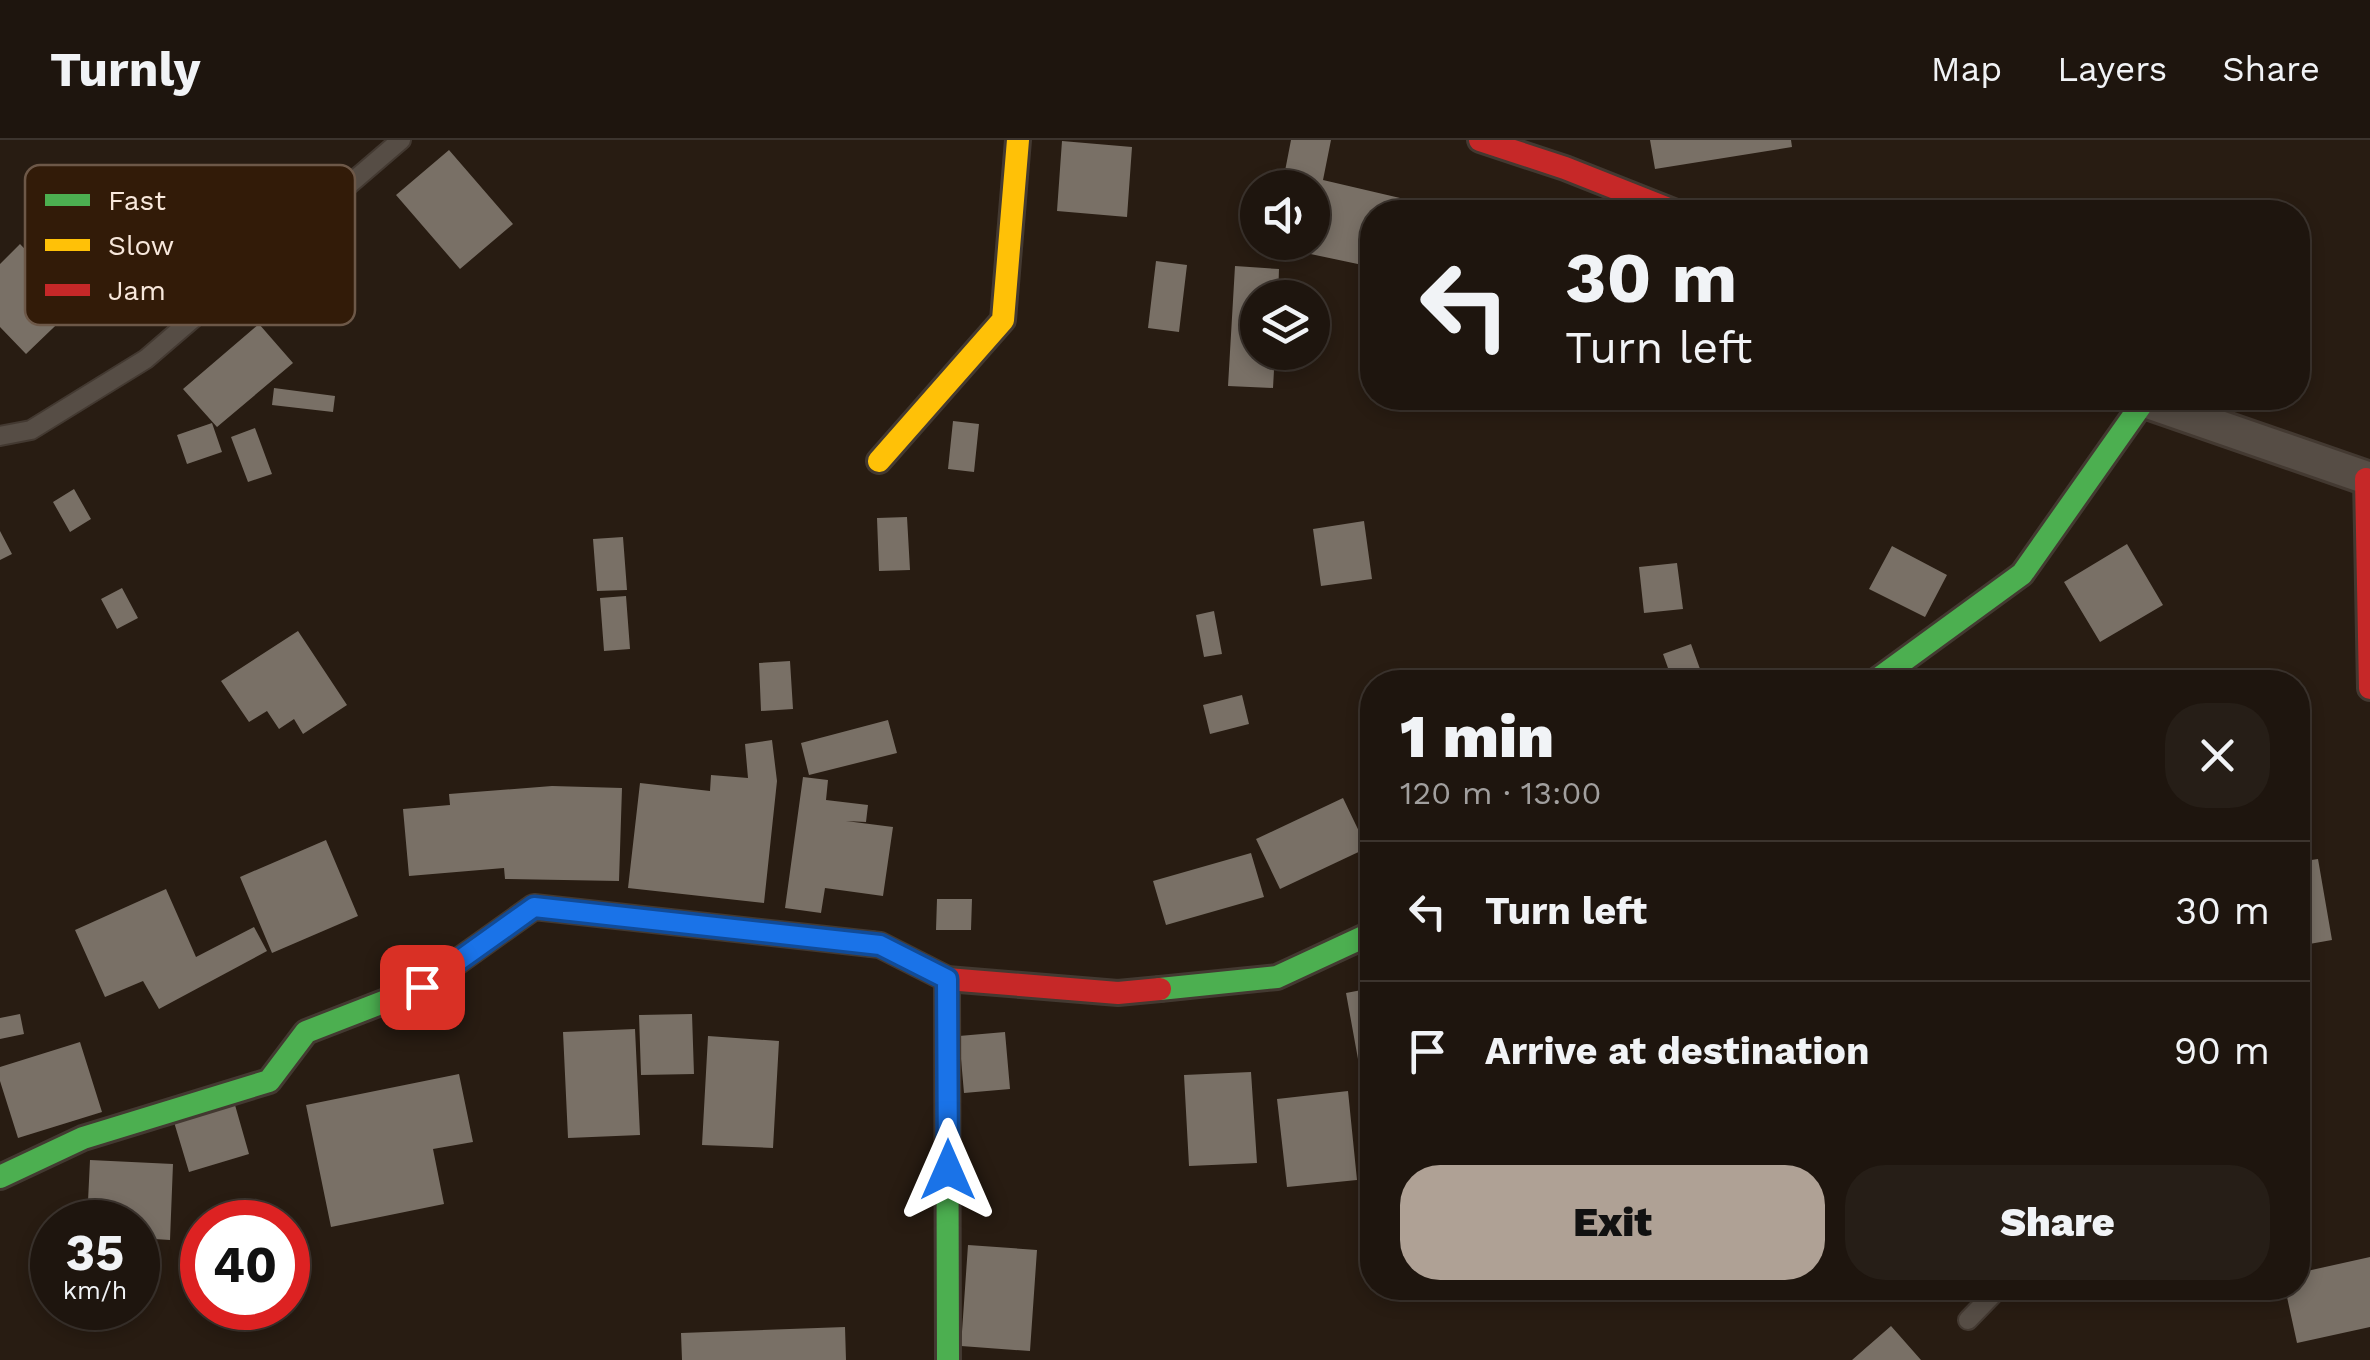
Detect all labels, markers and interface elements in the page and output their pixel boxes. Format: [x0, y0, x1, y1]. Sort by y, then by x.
text: Turnly [50, 41, 200, 98]
text: Map [1931, 48, 2002, 90]
text: Layers [2057, 48, 2167, 90]
text: Share [2222, 48, 2320, 90]
legend [25, 165, 355, 325]
map controls [1240, 170, 1330, 370]
button: sound [1240, 170, 1330, 260]
text: Fast [108, 184, 166, 217]
text: Slow [108, 229, 174, 262]
text: 30 m [1565, 237, 1737, 319]
icon: left [1400, 240, 1530, 370]
text: Jam [108, 274, 166, 307]
button: layers [1240, 280, 1330, 370]
text: Turn left [1565, 321, 1752, 374]
text: 1 min [1400, 701, 1554, 772]
button: close [2165, 703, 2270, 808]
text: 120 m · 13:00 [1400, 774, 1601, 812]
icon: left [1400, 884, 1455, 939]
text: Turn left [1485, 889, 1647, 933]
text: 30 m [2175, 889, 2270, 933]
pin [380, 945, 465, 1030]
icon: arrive [395, 960, 450, 1015]
icon: arrive [1400, 1024, 1455, 1079]
text: Arrive at destination [1485, 1029, 1870, 1073]
text: 90 m [2174, 1029, 2270, 1073]
position arrow [896, 1118, 1000, 1222]
button: Exit [1400, 1165, 1825, 1280]
button: Share [1845, 1165, 2270, 1280]
speed limit sign: 40 [180, 1200, 310, 1330]
text: 35 [66, 1223, 124, 1282]
text: km/h [63, 1276, 127, 1305]

